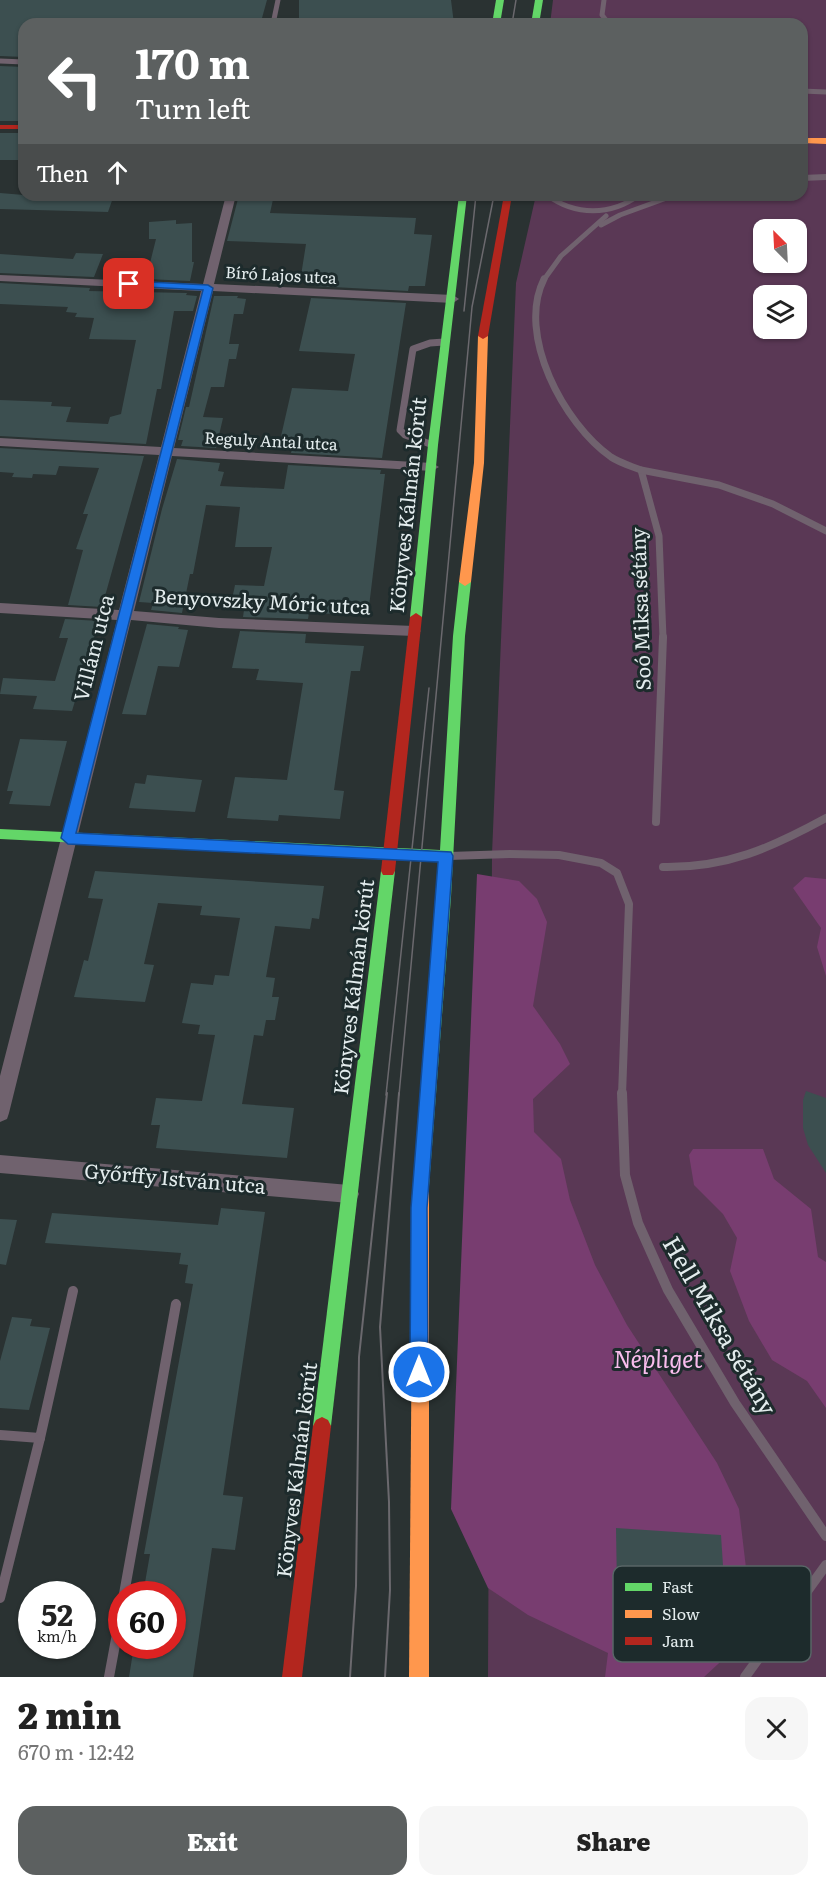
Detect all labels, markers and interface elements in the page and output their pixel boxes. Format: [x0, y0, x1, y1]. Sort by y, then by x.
text: 170 m [135, 30, 250, 92]
icon: left [36, 42, 114, 120]
text: Turn left [135, 87, 250, 127]
text: Then [36, 156, 89, 189]
icon: ahead [101, 156, 134, 189]
north arrow [753, 219, 807, 273]
map controls [753, 219, 807, 339]
pin [103, 258, 154, 309]
street label: Bíró Lajos utca [225, 259, 338, 289]
icon: arrive [112, 267, 145, 300]
button: layers [753, 285, 807, 339]
street label: Könyves Kálmán körút [380, 395, 432, 614]
street label: Reguly Antal utca [204, 425, 339, 455]
street label: Soó Miksa sétány [621, 527, 657, 691]
street label: Benyovszky Móric utca [153, 579, 372, 621]
street label: Villám utca [64, 591, 120, 704]
street label: Könyves Kálmán körút [324, 877, 380, 1096]
street label: Győrffy István utca [83, 1154, 267, 1200]
street label: Hell Miksa sétány [656, 1229, 787, 1421]
position arrow [387, 1340, 451, 1404]
park label: Népliget [613, 1340, 703, 1375]
street label: Könyves Kálmán körút [267, 1360, 323, 1579]
legend [613, 1566, 811, 1662]
text: Fast [662, 1574, 694, 1598]
speed limit sign: 60 [108, 1581, 186, 1659]
text: 52 [41, 1591, 73, 1635]
text: Slow [662, 1601, 700, 1625]
text: km/h [37, 1624, 77, 1647]
text: Jam [662, 1628, 695, 1652]
text: 2 min [18, 1687, 121, 1740]
button: close [745, 1697, 808, 1760]
text: 670 m · 12:42 [18, 1736, 134, 1766]
button: Exit [18, 1806, 407, 1875]
button: Share [419, 1806, 808, 1875]

